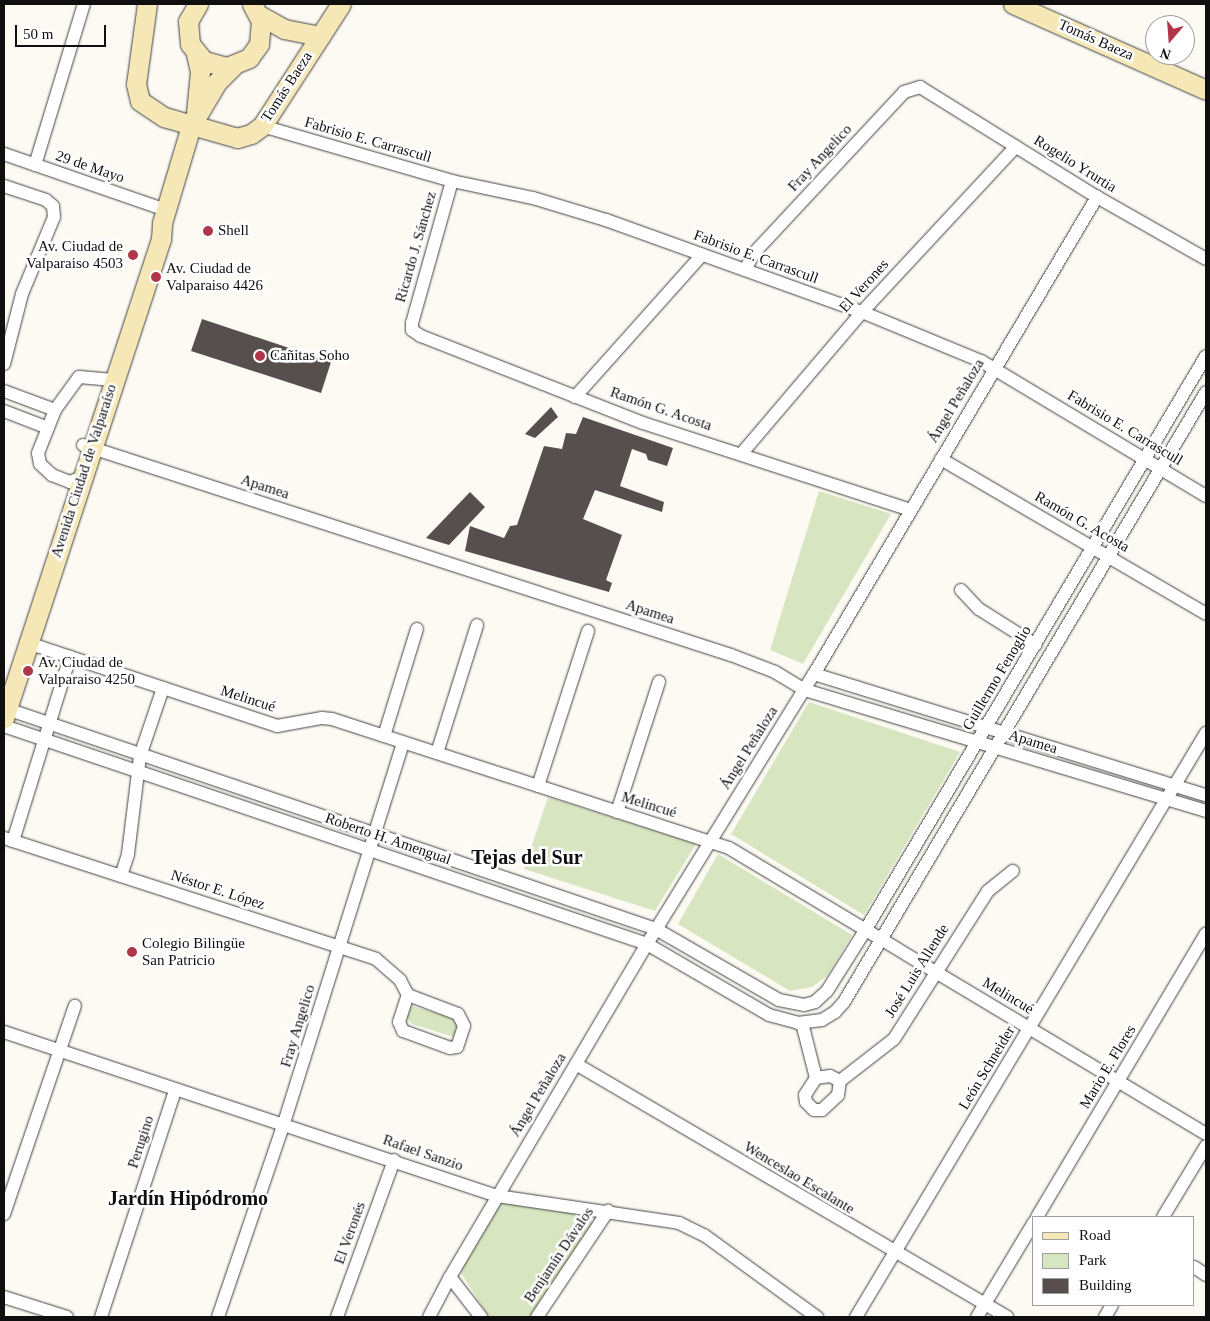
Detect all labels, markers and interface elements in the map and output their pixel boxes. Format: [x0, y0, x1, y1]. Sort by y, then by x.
scale bar [18, 15, 109, 47]
street label: Tomás Baeza [1056, 15, 1136, 65]
north arrow [1145, 15, 1195, 65]
text: 50 m [23, 26, 53, 42]
text: N [1158, 45, 1173, 62]
street label: Tomás Baeza [258, 48, 316, 126]
street label: Fabrisio E. Carrascull [302, 113, 434, 167]
street label: Fray Angelico [784, 120, 856, 196]
street label: Rogelio Yrurtia [1030, 131, 1120, 197]
street label: 29 de Mayo [53, 147, 127, 187]
street label: Ricardo J. Sánchez [392, 189, 440, 305]
place label: Shell [218, 222, 249, 240]
marker: Shell [202, 225, 214, 237]
street label: Fabrisio E. Carrascull [691, 226, 821, 288]
place label: Av. Ciudad de Valparaiso 4503 [26, 237, 123, 272]
marker: Av. Ciudad de Valparaiso 4503 [127, 249, 139, 261]
street label: El Verones [835, 256, 893, 316]
place label: Av. Ciudad de Valparaiso 4426 [166, 259, 263, 294]
marker: Av. Ciudad de Valparaiso 4426 [150, 271, 162, 283]
place label: Cañitas Soho [270, 347, 350, 365]
marker: Cañitas Soho [254, 350, 266, 362]
street label: Ángel Peñaloza [924, 356, 988, 446]
street label: Avenida Ciudad de Valparaíso [47, 382, 121, 560]
street label: Ramón G. Acosta [607, 383, 715, 435]
street label: Fabrisio E. Carrascull [1064, 386, 1186, 470]
street label: Apamea [238, 471, 292, 503]
street label: Ramón G. Acosta [1031, 487, 1133, 557]
street label: Apamea [623, 596, 677, 628]
street label: Guillermo Fenoglio [959, 622, 1035, 734]
place label: Av. Ciudad de Valparaiso 4250 [38, 653, 135, 688]
marker: Av. Ciudad de Valparaiso 4250 [22, 665, 34, 677]
street label: Melincué [218, 682, 278, 716]
street label: Ángel Peñaloza [716, 703, 782, 793]
street label: Apamea [1006, 726, 1060, 758]
street label: Melincué [619, 788, 679, 822]
street label: Roberto H. Amengual [322, 809, 454, 869]
district label: Tejas del Sur [471, 845, 583, 869]
street label: Néstor E. López [169, 866, 267, 914]
street label: José Luis Allende [881, 921, 953, 1021]
place label: Colegio Bilingüe San Patricio [142, 934, 245, 969]
marker: Colegio Bilingüe San Patricio [126, 946, 138, 958]
street label: Melincué [979, 974, 1037, 1018]
street label: Fray Angelico [277, 982, 319, 1070]
street label: Mario E. Flores [1076, 1022, 1140, 1112]
street label: León Schneider [955, 1023, 1019, 1113]
street label: Ángel Peñaloza [506, 1050, 570, 1140]
street label: Perugino [124, 1113, 158, 1171]
street label: Rafael Sanzio [380, 1131, 466, 1175]
street label: Wenceslao Escalante [740, 1138, 858, 1218]
district label: Jardín Hipódromo [108, 1186, 268, 1210]
street label: El Veronés [330, 1199, 370, 1267]
street label: Benjamín Dávalos [520, 1204, 598, 1306]
legend [1032, 1216, 1195, 1306]
text: Road [1079, 1227, 1111, 1243]
text: Park [1079, 1252, 1107, 1268]
text: Building [1079, 1277, 1132, 1293]

